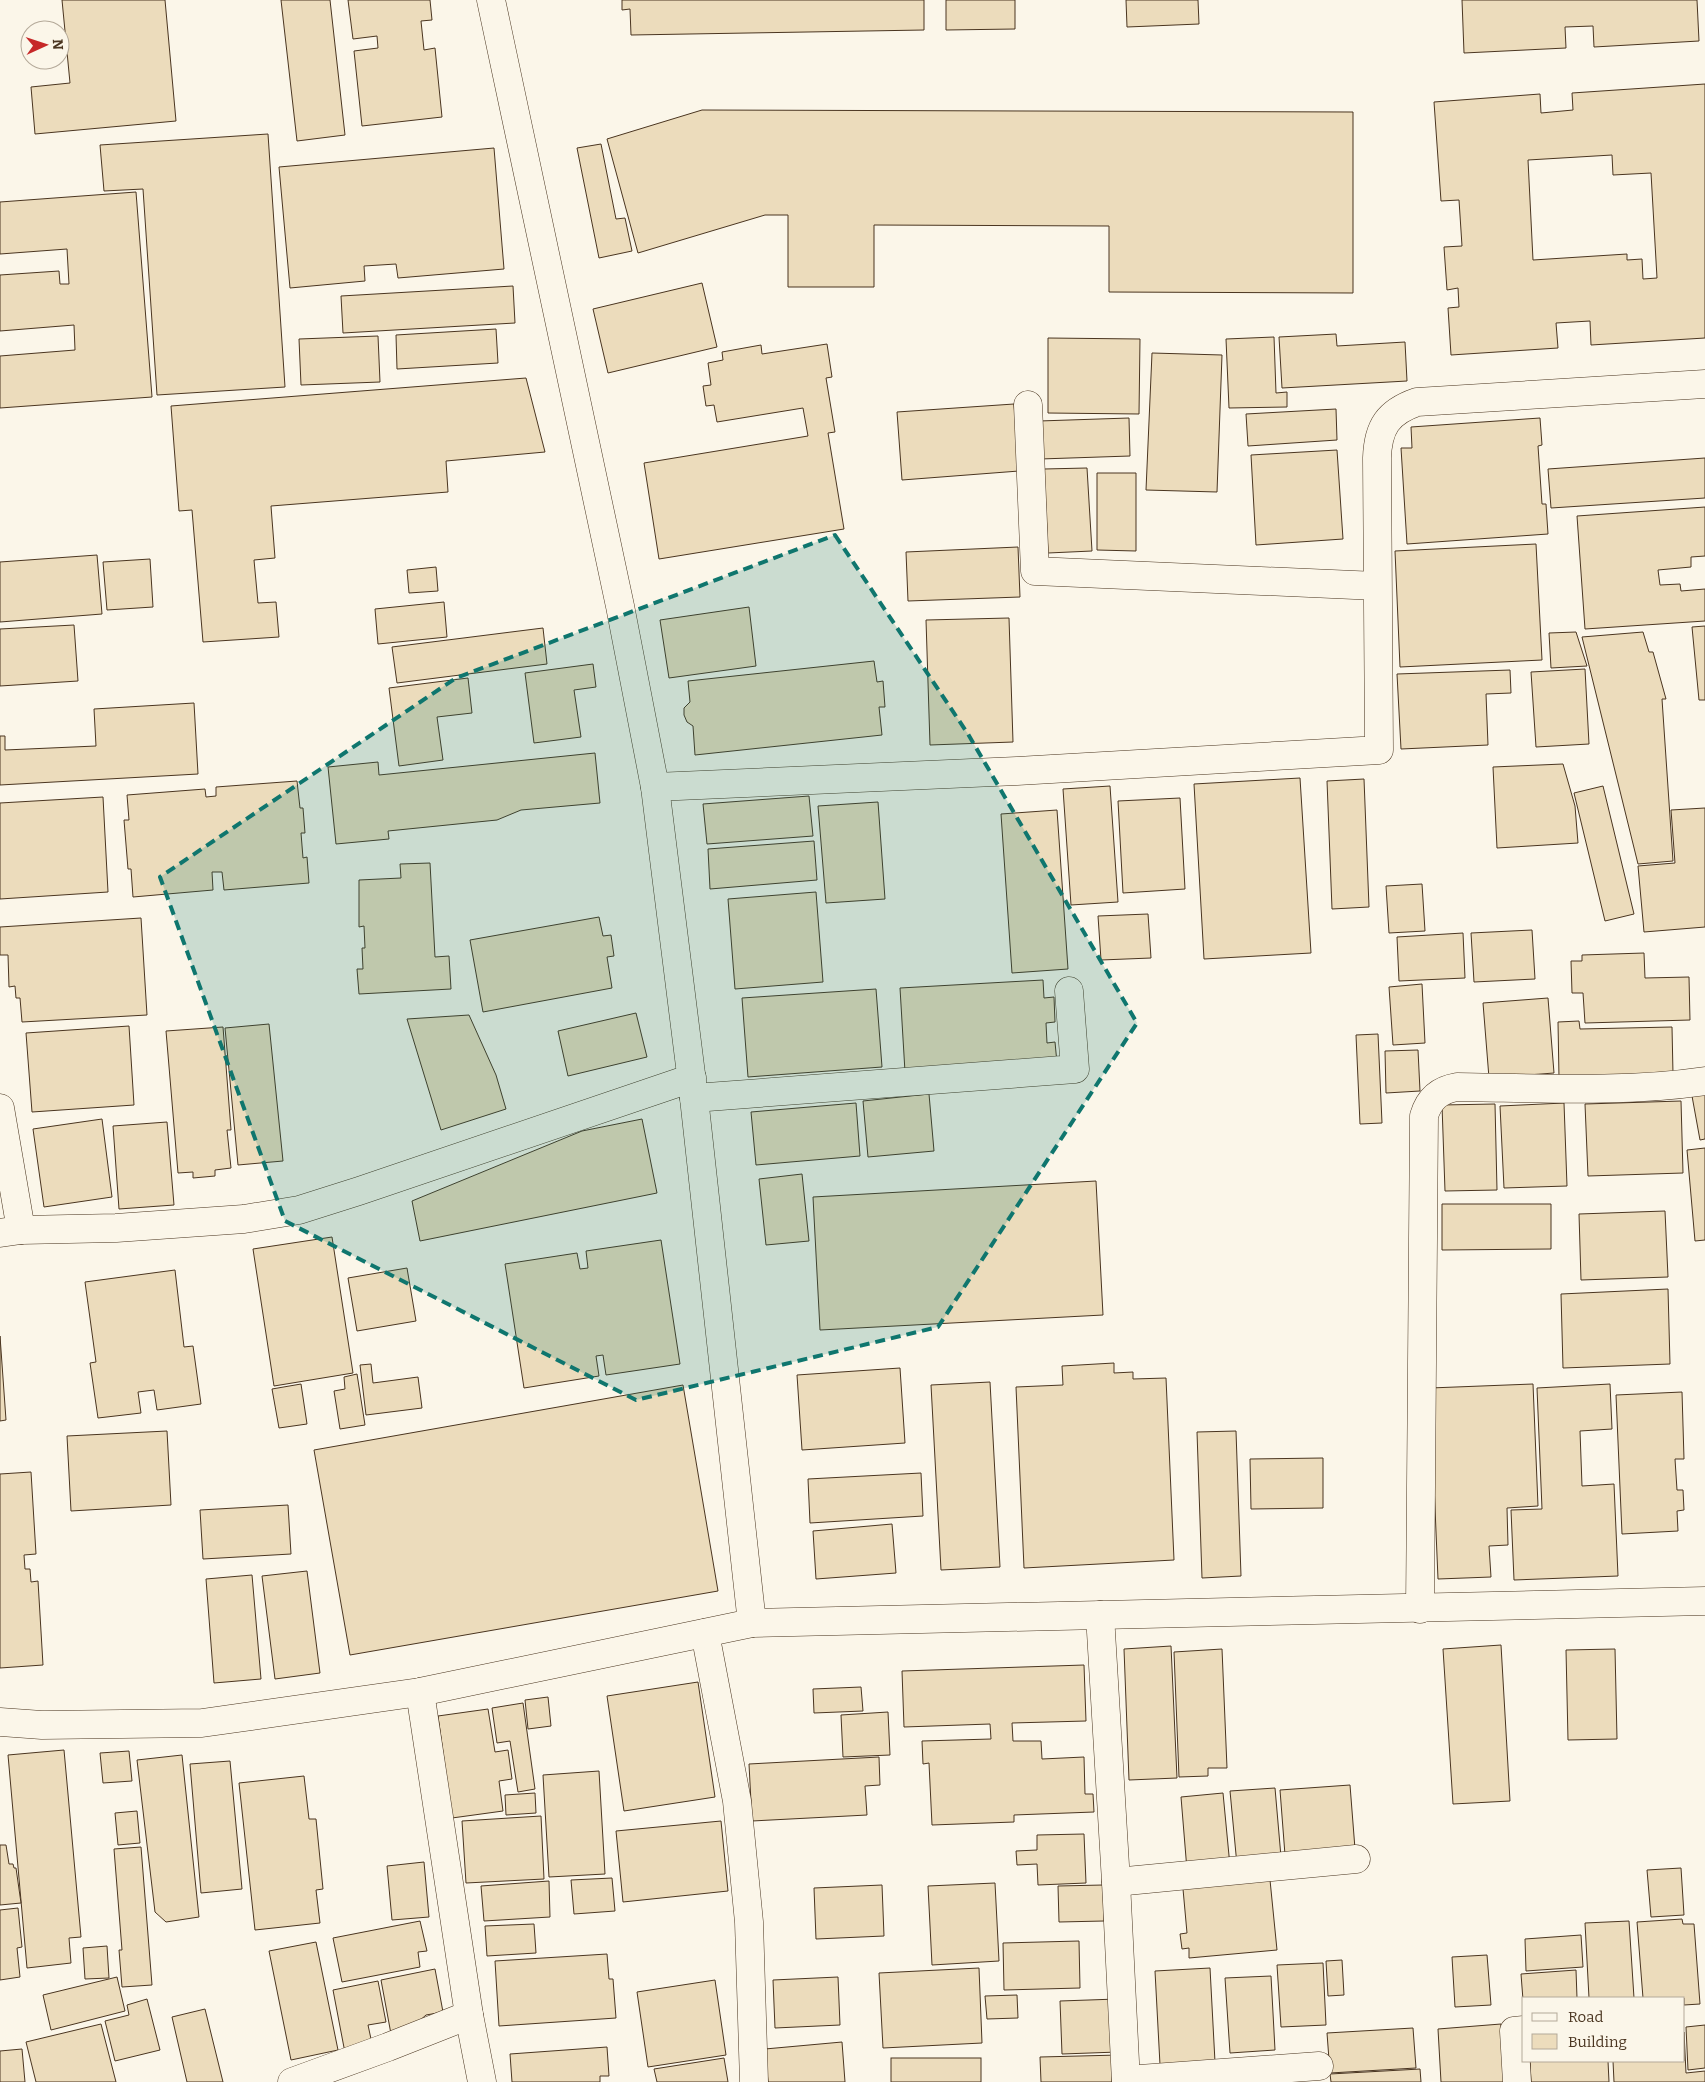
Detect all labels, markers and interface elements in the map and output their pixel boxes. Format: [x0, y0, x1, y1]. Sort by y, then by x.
north arrow [20, 20, 70, 70]
text: N [49, 39, 66, 50]
legend [1522, 1997, 1685, 2062]
text: Road [1568, 2008, 1603, 2026]
text: Building [1568, 2033, 1627, 2051]

